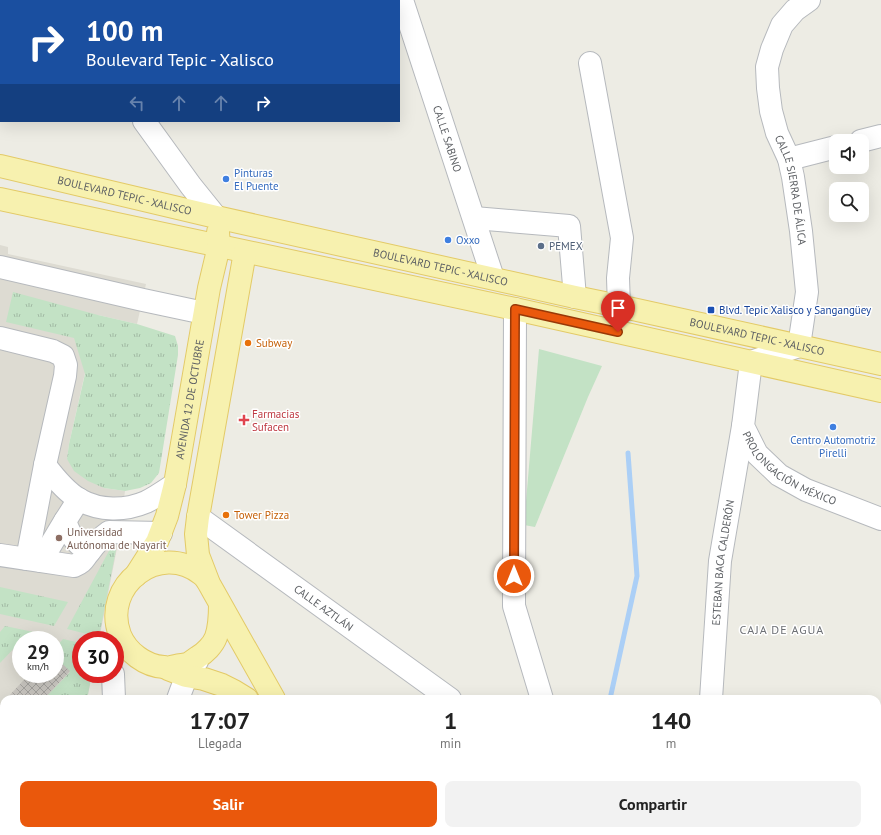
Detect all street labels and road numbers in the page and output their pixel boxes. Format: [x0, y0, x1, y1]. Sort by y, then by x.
street label: CALLE SABINO [430, 104, 465, 174]
street label: CALLE SIERRA DE ÁLICA [772, 133, 809, 246]
street label: BOULEVARD TEPIC - XALISCO [56, 173, 193, 218]
street label: BOULEVARD TEPIC - XALISCO [372, 245, 509, 289]
street label: BOULEVARD TEPIC - XALISCO [688, 315, 826, 358]
street label: AVENIDA 12 DE OCTUBRE [172, 338, 207, 460]
street label: PROLONGACIÓN MÉXICO [740, 429, 838, 508]
street label: ESTEBAN BACA CALDERÓN [709, 499, 737, 626]
street label: CALLE AZTLÁN [291, 582, 356, 634]

